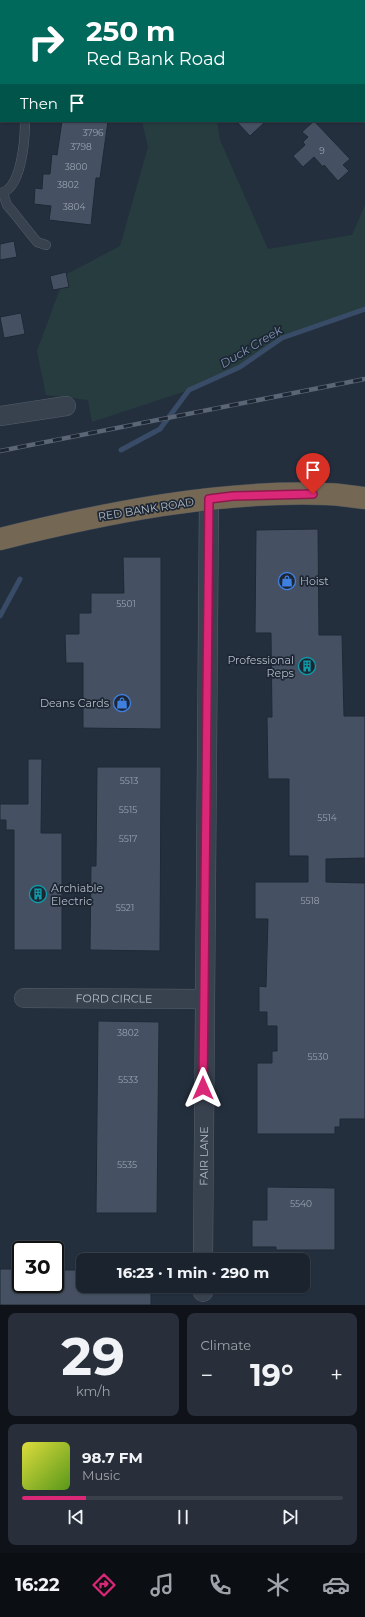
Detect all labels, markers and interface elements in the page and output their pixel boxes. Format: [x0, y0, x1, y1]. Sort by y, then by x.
text: 250 m [86, 14, 176, 48]
icon: right [20, 16, 72, 68]
text: Red Bank Road [86, 48, 226, 70]
icon: arrive [66, 92, 88, 114]
text: Then [20, 94, 58, 113]
house number: 3796 [82, 127, 104, 138]
house number: 3798 [70, 141, 92, 152]
house number: 9 [319, 145, 325, 156]
house number: 3800 [65, 161, 87, 172]
house number: 3802 [57, 179, 79, 190]
house number: 3804 [63, 201, 85, 212]
water label: Duck Creek [217, 322, 285, 371]
pin [296, 453, 330, 494]
icon: arrive [302, 459, 324, 481]
street label: RED BANK ROAD [97, 494, 195, 524]
shop icon: Hoist [277, 571, 297, 591]
place label: Hoist [300, 574, 329, 588]
house number: 5501 [116, 598, 136, 609]
place label: Professional Reps [227, 653, 295, 680]
building icon: Professional Reps [297, 656, 317, 676]
shop icon: Deans Cards [112, 693, 132, 713]
place label: Deans Cards [40, 696, 110, 710]
house number: 5513 [120, 775, 138, 786]
house number: 5515 [119, 804, 137, 815]
house number: 5514 [317, 812, 337, 823]
house number: 5517 [119, 833, 137, 844]
place label: Archiable Electric [51, 881, 104, 908]
building icon: Archiable Electric [28, 884, 48, 904]
house number: 5518 [300, 895, 320, 906]
house number: 5521 [116, 902, 134, 913]
street label: FORD CIRCLE [76, 991, 152, 1006]
house number: 3802 [117, 1027, 139, 1038]
house number: 5530 [307, 1051, 329, 1062]
position arrow [182, 1067, 224, 1109]
house number: 5533 [118, 1074, 138, 1085]
street label: FAIR LANE [197, 1126, 211, 1186]
house number: 5535 [117, 1159, 137, 1170]
house number: 5540 [290, 1198, 312, 1209]
speed limit sign: 30 [12, 1241, 64, 1293]
text: 16:23 · 1 min · 290 m [117, 1263, 269, 1282]
text: 29 [61, 1325, 125, 1388]
text: Climate [201, 1337, 251, 1353]
text: 19° [250, 1357, 293, 1394]
text: − [201, 1362, 213, 1389]
text: + [330, 1362, 343, 1389]
text: km/h [76, 1383, 111, 1399]
text: 98.7 FM [82, 1448, 143, 1467]
text: Music [82, 1467, 120, 1483]
icon: previous [65, 1506, 87, 1528]
icon: pause [172, 1506, 194, 1528]
icon: next [279, 1506, 301, 1528]
icon: directions [90, 1571, 118, 1599]
icon: music [148, 1571, 176, 1599]
icon: phone [206, 1571, 234, 1599]
icon: climate [264, 1571, 292, 1599]
icon: car [322, 1571, 350, 1599]
text: 16:22 [15, 1574, 60, 1596]

